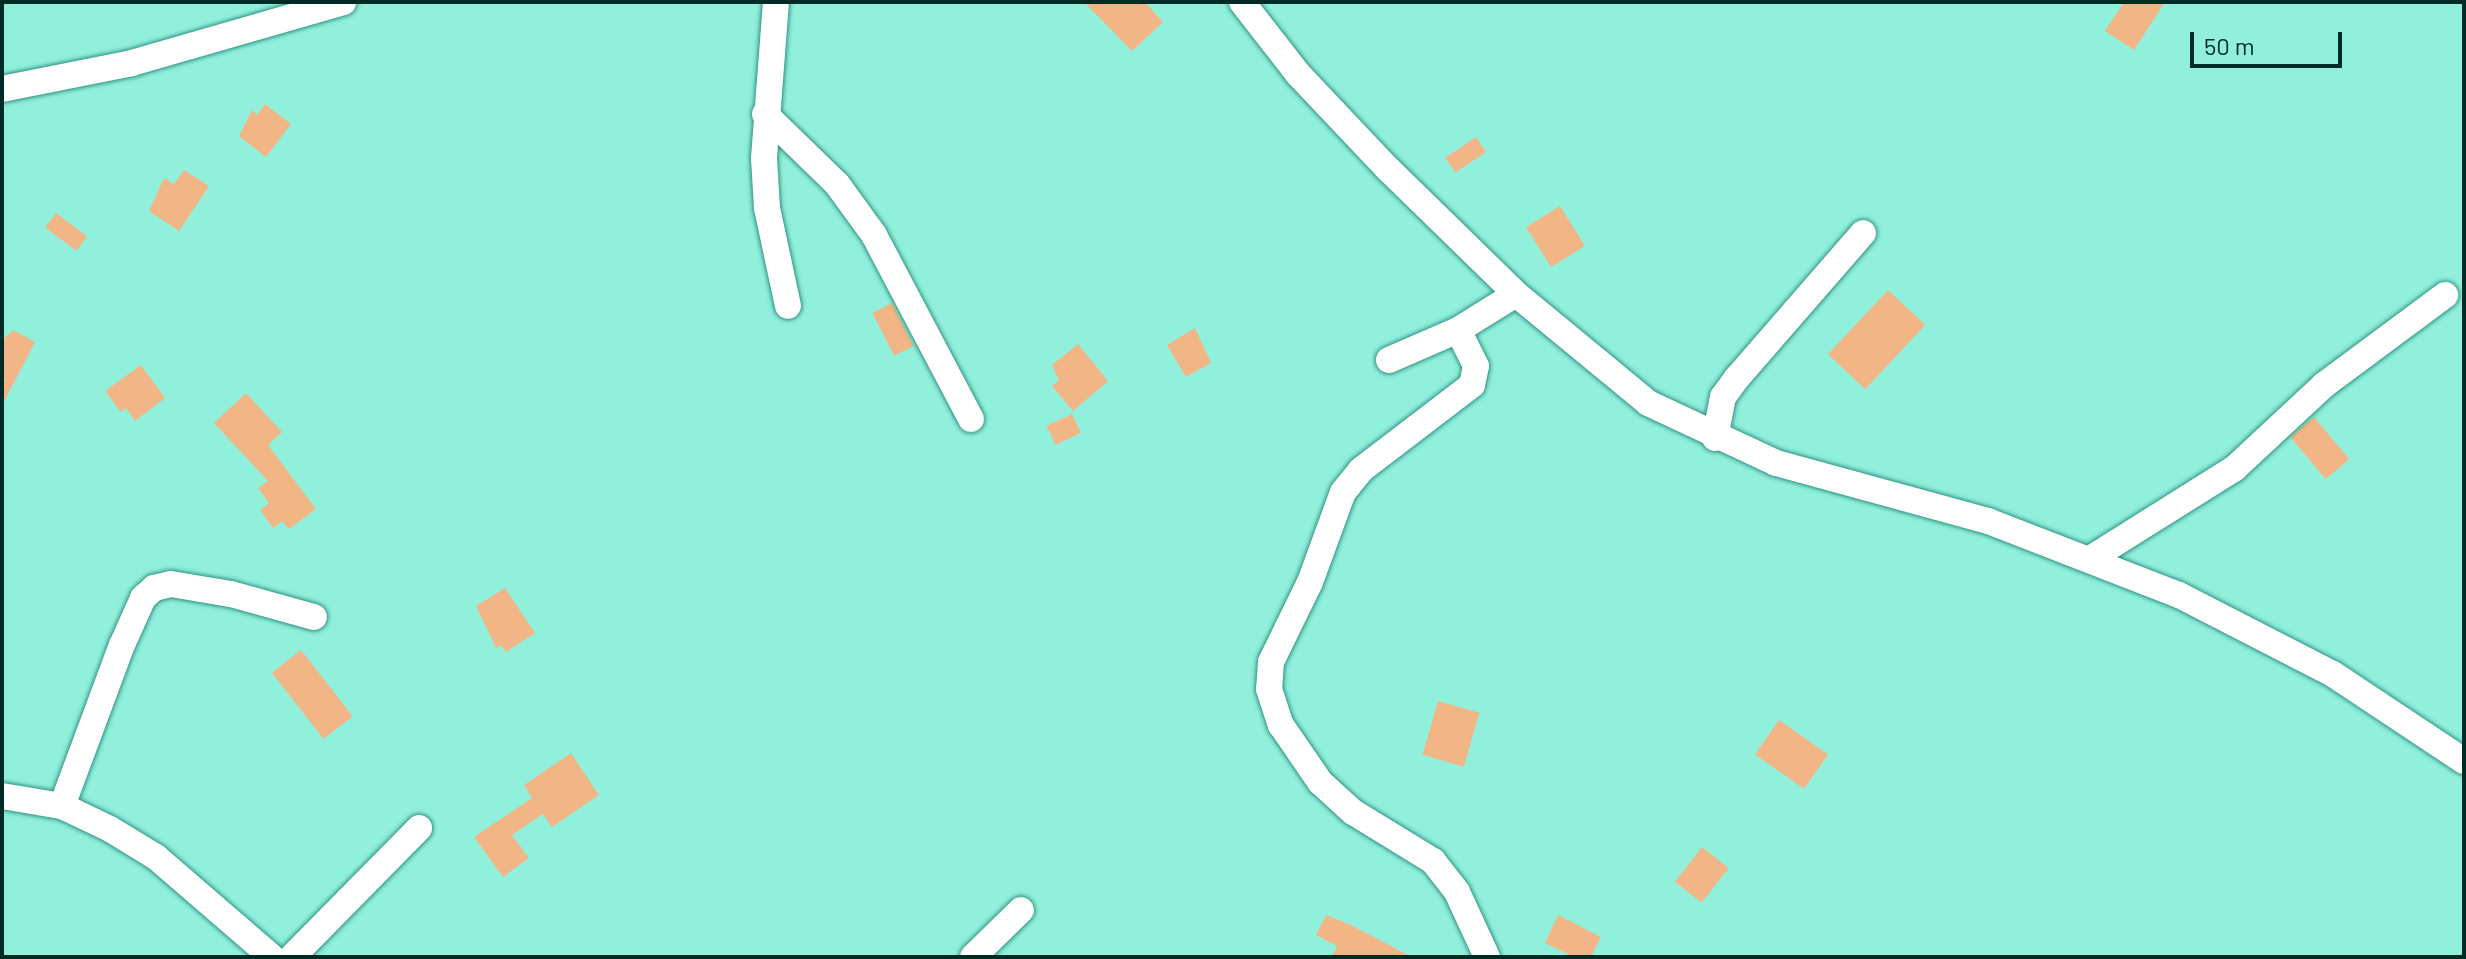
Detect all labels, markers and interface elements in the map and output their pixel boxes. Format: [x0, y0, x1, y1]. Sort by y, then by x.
scale bar [2194, 16, 2346, 66]
text: 50 m [2204, 31, 2255, 60]

